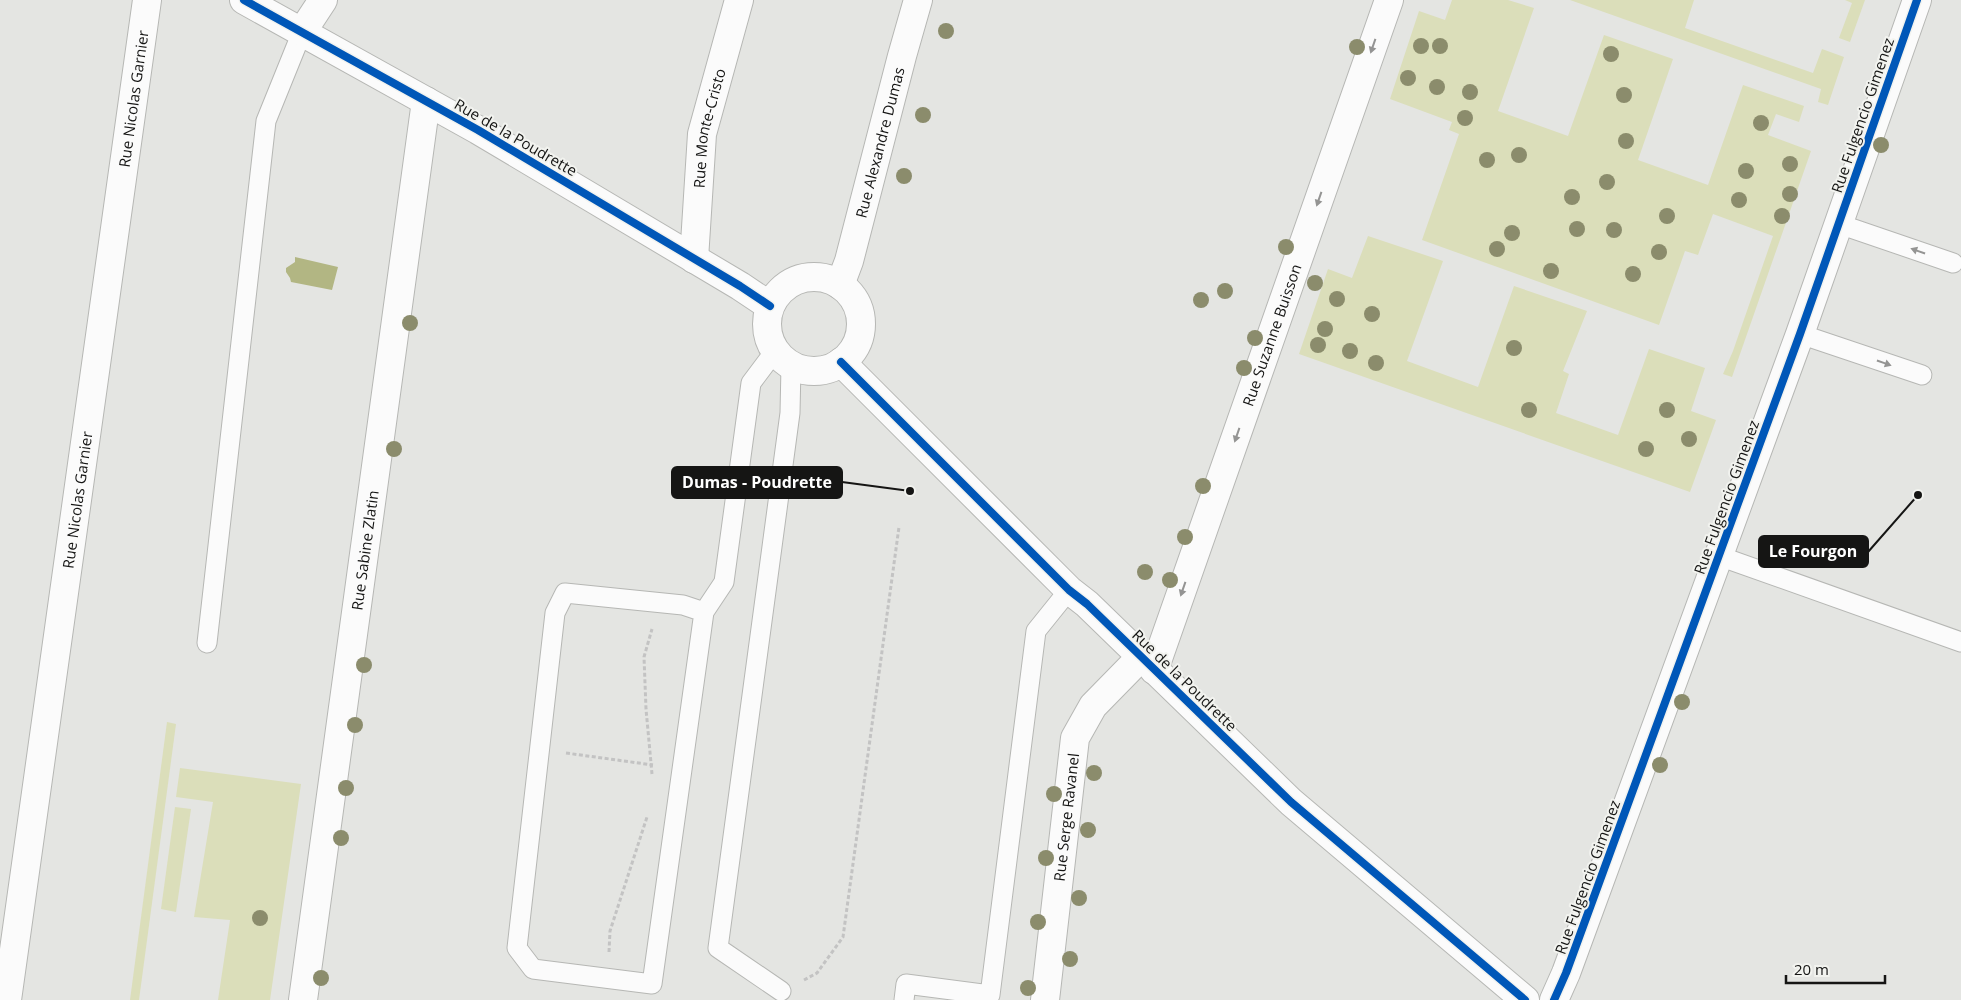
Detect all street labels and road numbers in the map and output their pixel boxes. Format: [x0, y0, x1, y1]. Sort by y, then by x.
street label: Rue Nicolas Garnier [114, 29, 153, 169]
street label: Rue Fulgencio Gimenez [1826, 35, 1898, 195]
street label: Rue Alexandre Dumas [851, 65, 909, 220]
street label: Rue Monte-Cristo [689, 66, 730, 189]
street label: Rue de la Poudrette [451, 94, 581, 180]
street label: Rue Suzanne Buisson [1237, 261, 1306, 409]
street label: Rue Fulgencio Gimenez [1689, 417, 1763, 577]
street label: Rue Nicolas Garnier [58, 430, 97, 570]
street label: Rue Sabine Zlatin [346, 489, 383, 611]
street label: Rue de la Poudrette [1128, 625, 1242, 735]
street label: Rue Serge Ravanel [1049, 752, 1083, 882]
street label: Rue Fulgencio Gimenez [1550, 797, 1624, 957]

